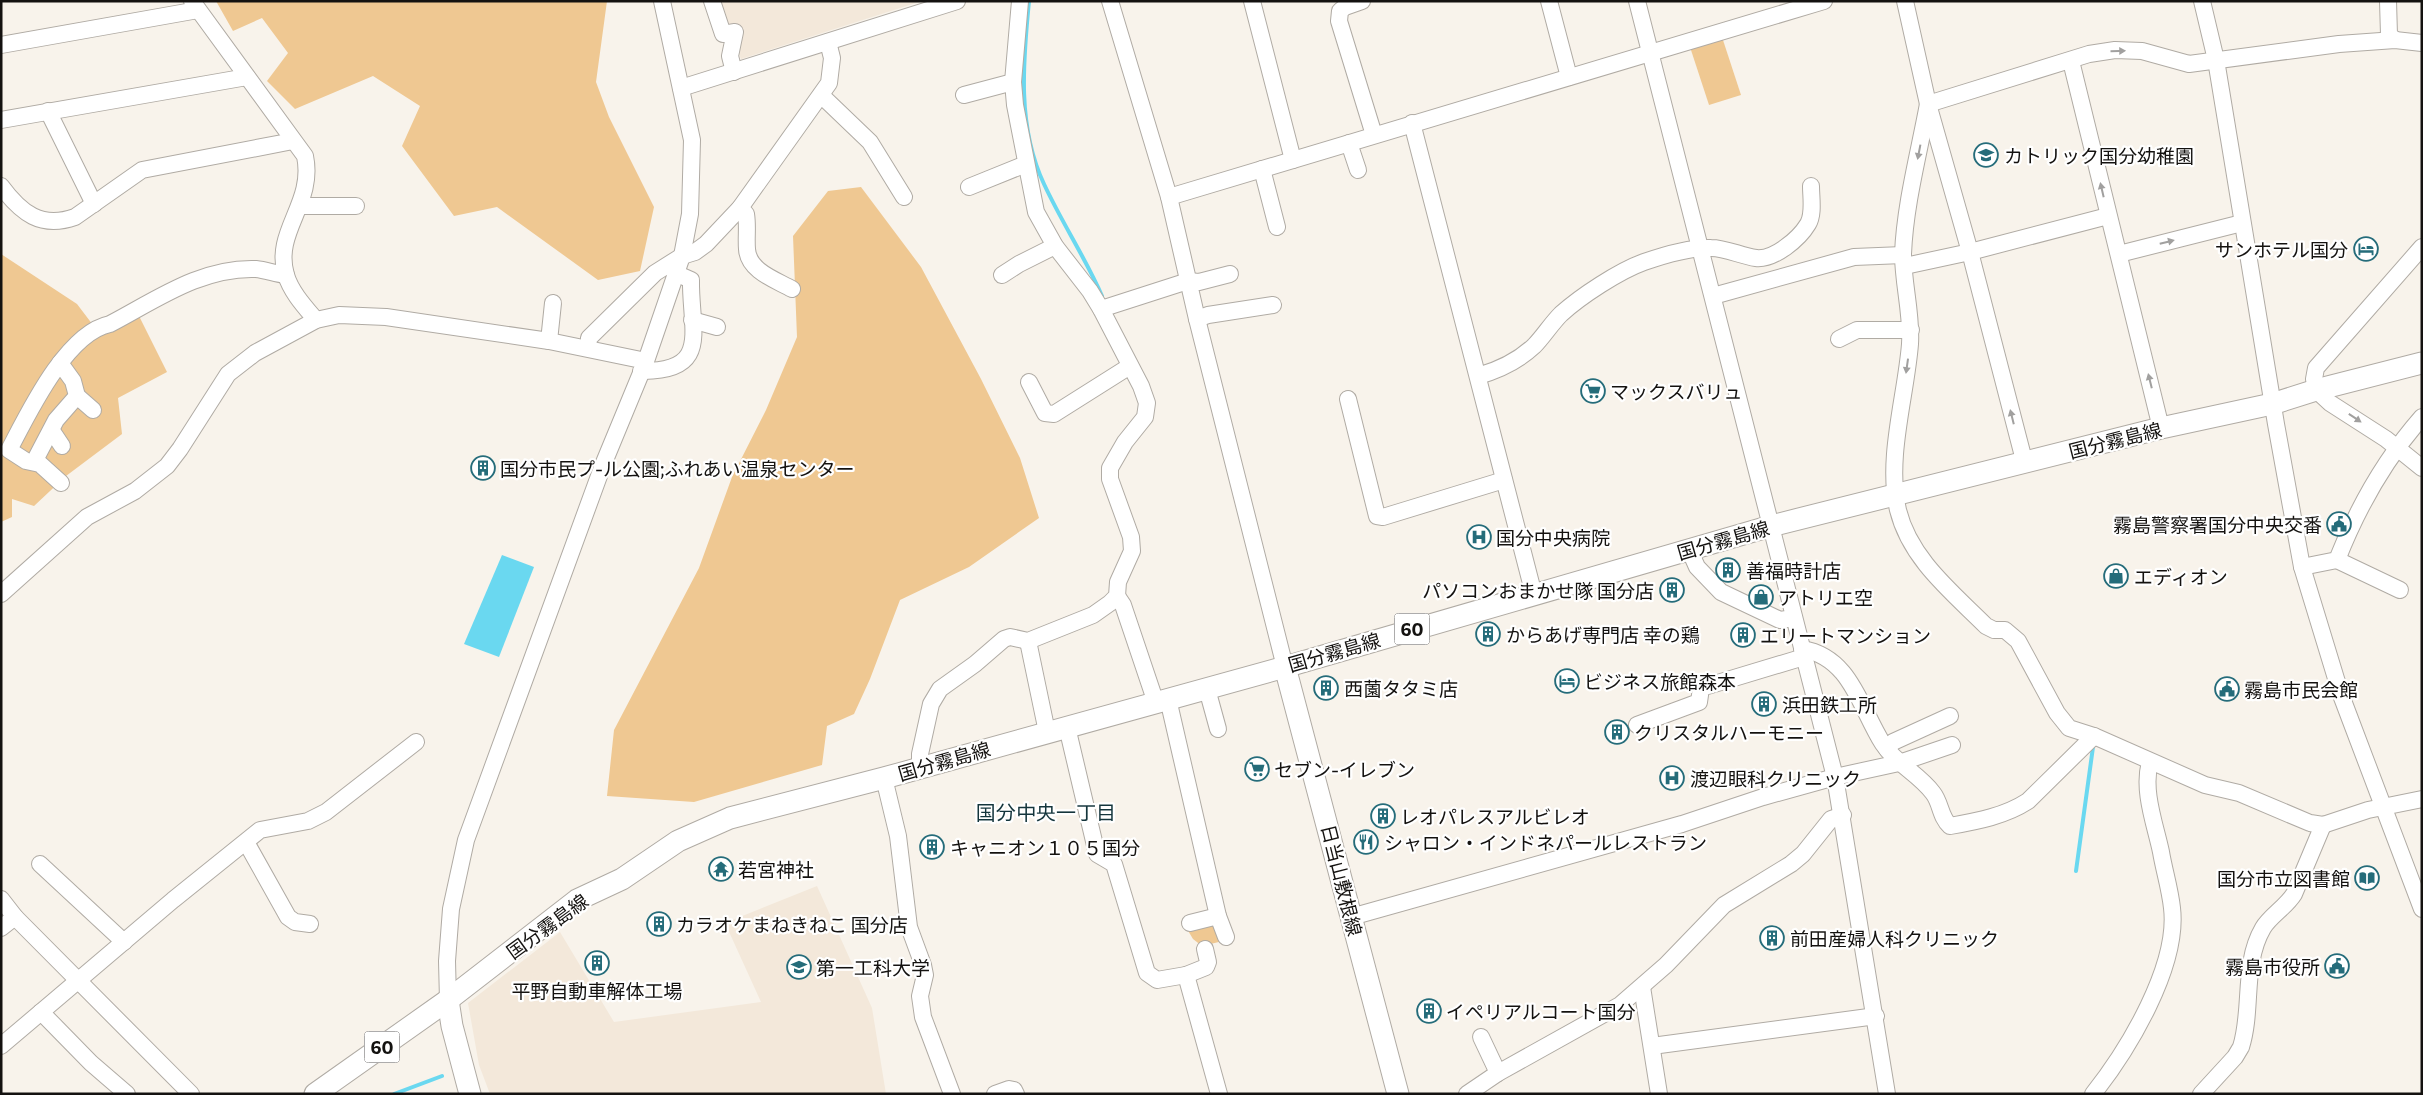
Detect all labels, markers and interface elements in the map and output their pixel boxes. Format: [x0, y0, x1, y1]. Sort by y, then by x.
one-way arrow [2110, 47, 2126, 55]
school or university icon: カトリック国分幼稚園 [1973, 142, 1999, 168]
place label: カトリック国分幼稚園 [2004, 144, 2194, 167]
one-way arrow [1915, 145, 1923, 160]
one-way arrow [2098, 182, 2106, 197]
hotel icon: サンホテル国分 [2353, 236, 2379, 262]
one-way arrow [2159, 238, 2174, 246]
place label: サンホテル国分 [2215, 238, 2348, 261]
one-way arrow [1903, 359, 1911, 375]
one-way arrow [2146, 373, 2154, 388]
supermarket icon: マックスバリュ [1580, 378, 1606, 404]
place label: マックスバリュ [1610, 380, 1742, 403]
one-way arrow [2008, 409, 2016, 424]
one-way arrow [2348, 414, 2362, 423]
street label: 国分霧島線 [2066, 417, 2164, 463]
building icon: 国分市民プ-ル公園;ふれあい温泉センター [470, 455, 496, 481]
place label: 国分市民プ-ル公園;ふれあい温泉センター [500, 457, 855, 480]
public building icon: 霧島警察署国分中央交番 [2326, 511, 2352, 537]
place label: 霧島警察署国分中央交番 [2113, 513, 2322, 536]
street label: 国分霧島線 [1674, 516, 1772, 564]
hospital icon: 国分中央病院 [1466, 524, 1492, 550]
place label: 国分中央病院 [1496, 526, 1610, 549]
building icon: 善福時計店 [1715, 557, 1741, 583]
place label: 善福時計店 [1746, 559, 1841, 582]
shop icon: エディオン [2103, 563, 2129, 589]
place label: エディオン [2134, 565, 2228, 588]
building icon: パソコンおまかせ隊 国分店 [1659, 577, 1685, 603]
place label: パソコンおまかせ隊 国分店 [1422, 579, 1654, 602]
shop icon: アトリエ空 [1748, 584, 1774, 610]
place label: アトリエ空 [1778, 586, 1873, 609]
road number: 60 [1394, 614, 1430, 644]
building icon: からあげ専門店 幸の鶏 [1475, 621, 1501, 647]
building icon: エリートマンション [1730, 622, 1756, 648]
place label: からあげ専門店 幸の鶏 [1506, 623, 1700, 646]
place label: エリートマンション [1760, 624, 1931, 647]
street label: 国分霧島線 [1285, 628, 1383, 676]
hotel icon: ビジネス旅館森本 [1554, 668, 1580, 694]
place label: ビジネス旅館森本 [1584, 670, 1736, 693]
building icon: 西薗タタミ店 [1313, 675, 1339, 701]
public building icon: 霧島市民会館 [2214, 676, 2240, 702]
place label: 西薗タタミ店 [1344, 677, 1458, 700]
place label: 霧島市民会館 [2244, 678, 2358, 701]
building icon: 浜田鉄工所 [1751, 691, 1777, 717]
place label: 浜田鉄工所 [1782, 693, 1877, 716]
building icon: クリスタルハーモニー [1604, 719, 1630, 745]
place label: クリスタルハーモニー [1634, 721, 1824, 744]
street label: 国分霧島線 [895, 737, 993, 785]
supermarket icon: セブン-イレブン [1244, 756, 1270, 782]
place label: セブン-イレブン [1274, 758, 1415, 781]
hospital icon: 渡辺眼科クリニック [1659, 765, 1685, 791]
place label: 渡辺眼科クリニック [1690, 767, 1861, 790]
district label: 国分中央一丁目 [976, 800, 1116, 824]
building icon: レオパレスアルビレオ [1370, 803, 1396, 829]
place label: レオパレスアルビレオ [1400, 805, 1590, 828]
street label: 日当山敷根線 [1317, 822, 1367, 938]
restaurant icon: シャロン・インドネパールレストラン [1353, 829, 1379, 855]
place label: シャロン・インドネパールレストラン [1384, 831, 1707, 854]
building icon: キャニオン１０５国分 [919, 834, 945, 860]
place label: キャニオン１０５国分 [950, 836, 1140, 859]
temple icon: 若宮神社 [708, 856, 734, 882]
place label: 若宮神社 [738, 858, 814, 881]
library icon: 国分市立図書館 [2354, 865, 2380, 891]
place label: 国分市立図書館 [2217, 867, 2350, 890]
street label: 国分霧島線 [502, 889, 592, 963]
building icon: カラオケまねきねこ 国分店 [646, 911, 672, 937]
place label: カラオケまねきねこ 国分店 [676, 913, 908, 936]
building icon: 前田産婦人科クリニック [1759, 925, 1785, 951]
place label: 前田産婦人科クリニック [1790, 927, 1999, 950]
building icon: 平野自動車解体工場 [584, 950, 610, 976]
public building icon: 霧島市役所 [2324, 953, 2350, 979]
school or university icon: 第一工科大学 [786, 954, 812, 980]
place label: 霧島市役所 [2225, 955, 2320, 978]
place label: 第一工科大学 [816, 956, 930, 979]
place label: 平野自動車解体工場 [511, 979, 683, 1002]
building icon: イペリアルコート国分 [1416, 998, 1442, 1024]
place label: イペリアルコート国分 [1446, 1000, 1635, 1023]
road number: 60 [364, 1032, 400, 1062]

